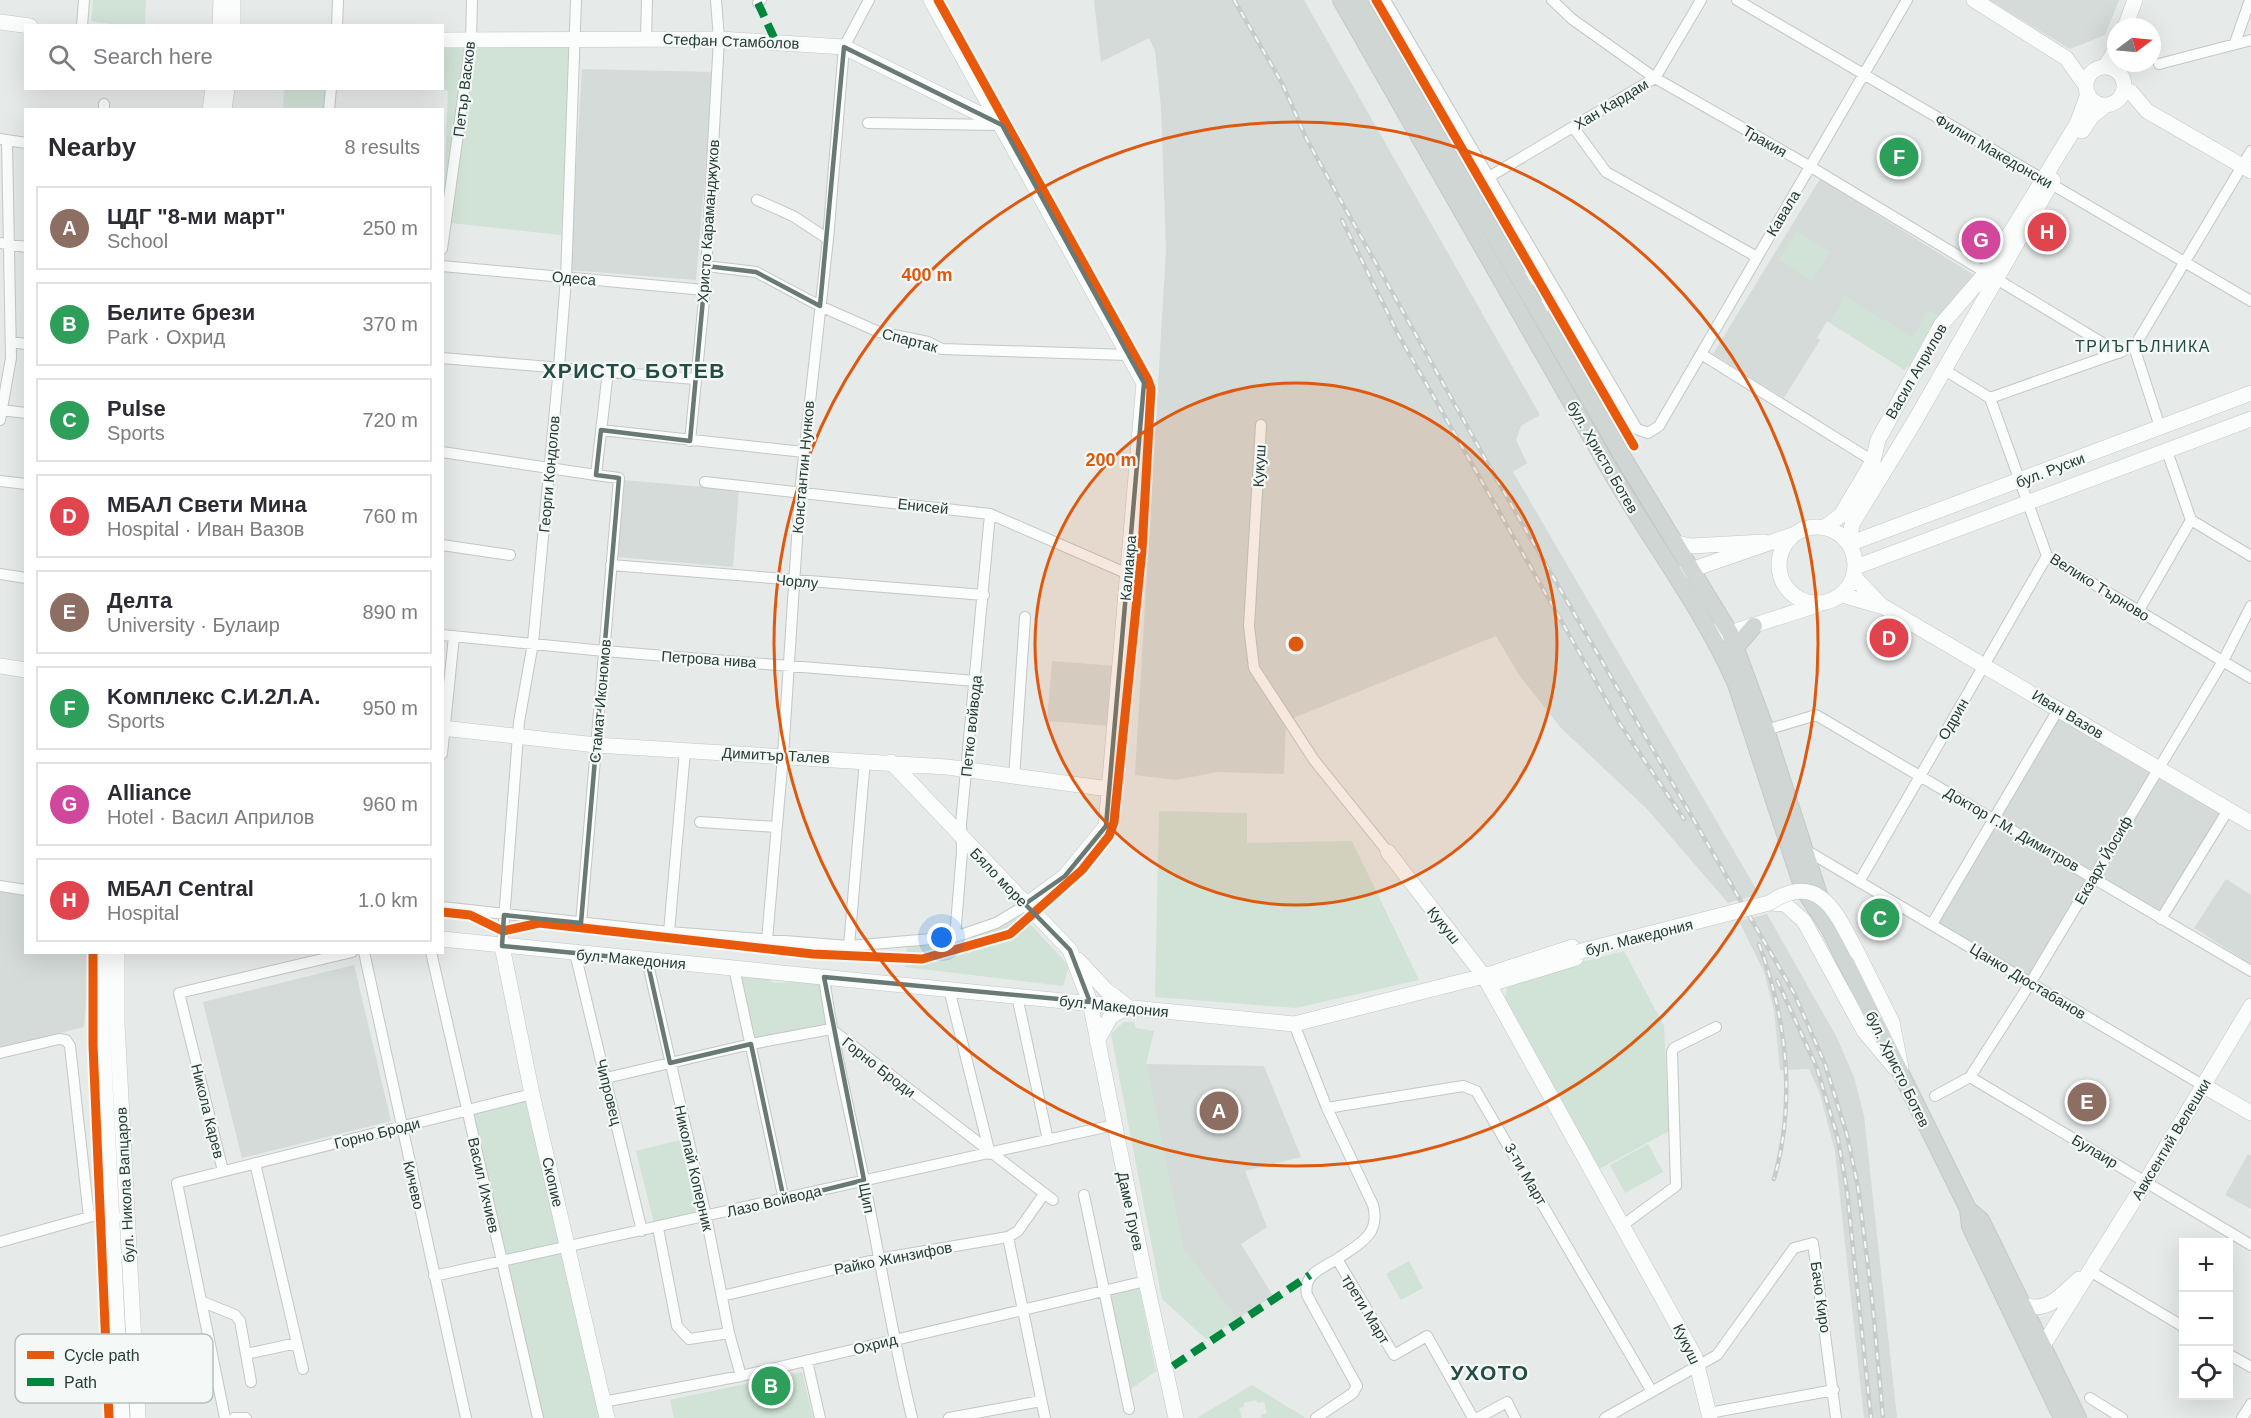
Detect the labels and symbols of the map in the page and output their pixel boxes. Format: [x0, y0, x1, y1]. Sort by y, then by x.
north arrow [2107, 18, 2161, 72]
street label: Стефан Стамболов [662, 30, 800, 52]
street label: Петър Васков [450, 40, 478, 138]
street label: Хан Кардам [1571, 75, 1651, 133]
street label: Филип Македонски [1932, 110, 2056, 192]
street label: Тракия [1740, 122, 1790, 160]
pin: F [1880, 134, 1918, 180]
street label: Христо Караманджуков [694, 139, 722, 303]
street label: Кавала [1763, 186, 1804, 239]
pin: H [2028, 210, 2066, 254]
pin: G [1962, 218, 2000, 262]
text: 400 m [901, 265, 953, 285]
street label: Одеса [551, 268, 597, 288]
street label: Васил Априлов [1882, 320, 1950, 422]
street label: Спартак [880, 324, 940, 356]
district label: ТРИЪГЪЛНИКА [2075, 338, 2211, 355]
district label: ХРИСТО БОТЕВ [542, 359, 726, 382]
street label: бул. Христо Ботев [1564, 398, 1642, 516]
street label: Константин Нунков [789, 400, 817, 534]
street label: Георги Кондолов [535, 415, 563, 533]
street label: Кукуш [1249, 444, 1269, 488]
street label: бул. Руски [2013, 449, 2087, 491]
text: 200 m [1085, 450, 1137, 470]
street label: Енисей [897, 495, 949, 517]
street label: Калиакра [1117, 534, 1139, 602]
street label: Велико Търново [2047, 550, 2153, 624]
street label: Чорлу [775, 571, 819, 591]
pin: D [1870, 616, 1908, 660]
centre of rings [1286, 634, 1306, 654]
street label: Стамат Икономов [586, 638, 614, 764]
street label: Петрова нива [661, 647, 758, 671]
street label: Петко войвода [957, 674, 985, 778]
street label: Иван Вазов [2029, 686, 2107, 742]
street label: Одрин [1934, 695, 1972, 743]
street label: Димитър Талев [722, 744, 830, 766]
street label: Доктор Г.М. Димитров [1941, 783, 2083, 875]
street label: Екзарх Йосиф [2071, 813, 2135, 907]
street label: Бяло море [967, 844, 1031, 910]
pin: C [1860, 896, 1900, 940]
street label: Кукуш [1424, 903, 1464, 947]
street label: бул. Македония [1584, 915, 1694, 959]
your location [927, 923, 956, 952]
street label: Цанко Дюстабанов [1967, 940, 2089, 1022]
street label: бул. Македония [575, 946, 687, 972]
street label: бул. Македония [1058, 992, 1170, 1020]
street label: бул. Христо Ботев [1863, 1008, 1933, 1130]
street label: Горно Броди [839, 1033, 919, 1101]
street label: Чипровец [593, 1057, 626, 1127]
street label: Никола Карев [188, 1062, 228, 1160]
street label: Авксентий Велешки [2128, 1075, 2214, 1203]
pin: E [2068, 1080, 2106, 1124]
pin: A [1200, 1088, 1238, 1134]
street label: Николай Коперник [671, 1103, 717, 1233]
street label: бул. Никола Вапцаров [112, 1107, 138, 1263]
street label: Горно Броди [332, 1114, 422, 1152]
street label: Булаир [2069, 1131, 2121, 1171]
street label: Васил Ихчиев [465, 1136, 503, 1234]
street label: 3-ти Март [1501, 1140, 1551, 1208]
street label: Скопие [539, 1155, 567, 1209]
street label: Кичево [400, 1159, 428, 1211]
street label: Даме Груев [1114, 1170, 1148, 1252]
street label: Щип [856, 1181, 878, 1215]
street label: Лазо Войвода [725, 1182, 824, 1220]
street label: Райко Жинзифов [833, 1238, 953, 1278]
street label: Бачо Киро [1808, 1260, 1834, 1334]
street label: трети Март [1339, 1271, 1394, 1347]
street label: Кукуш [1670, 1321, 1704, 1367]
street label: Охрид [851, 1330, 899, 1358]
legend [15, 1334, 213, 1403]
text: Cycle path [64, 1347, 140, 1364]
district label: УХОТО [1450, 1361, 1530, 1384]
pin: B [752, 1364, 790, 1408]
text: Path [64, 1374, 97, 1391]

